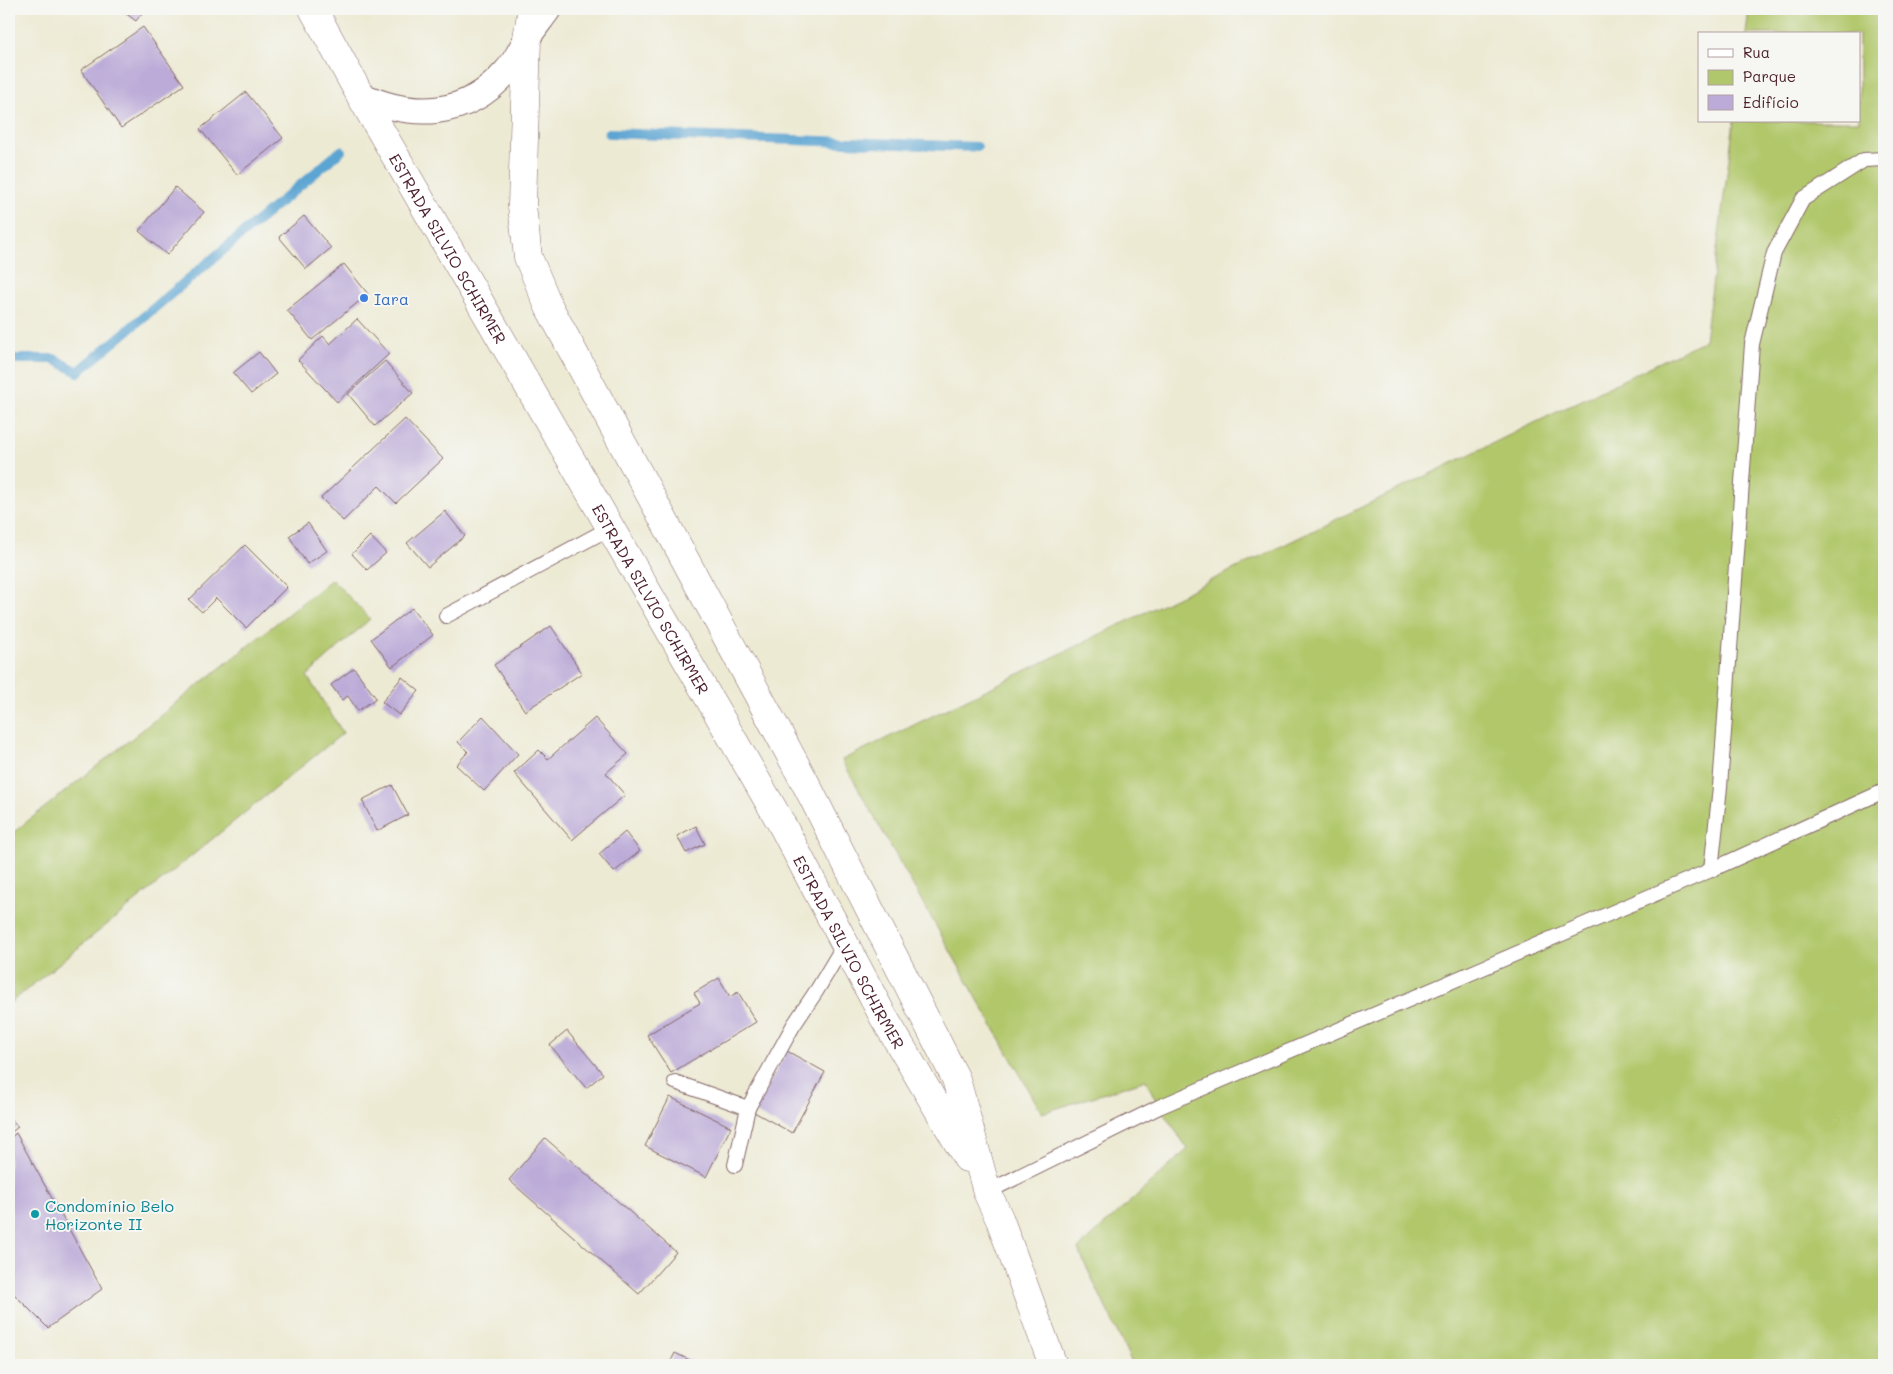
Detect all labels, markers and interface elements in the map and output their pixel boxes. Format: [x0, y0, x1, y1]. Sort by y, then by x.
legend [1698, 32, 1860, 122]
text: Rua [1743, 42, 1770, 62]
text: Parque [1743, 66, 1796, 86]
text: Edifício [1743, 92, 1799, 112]
street label: ESTRADA SILVIO SCHIRMER [385, 149, 512, 347]
place label: Iara [374, 288, 409, 309]
marker: Iara [358, 292, 370, 304]
street label: ESTRADA SILVIO SCHIRMER [588, 500, 715, 698]
street label: ESTRADA SILVIO SCHIRMER [789, 851, 910, 1052]
place label: Condomínio Belo Horizonte II [45, 1195, 174, 1234]
marker: Condomínio Belo Horizonte II [29, 1208, 41, 1220]

